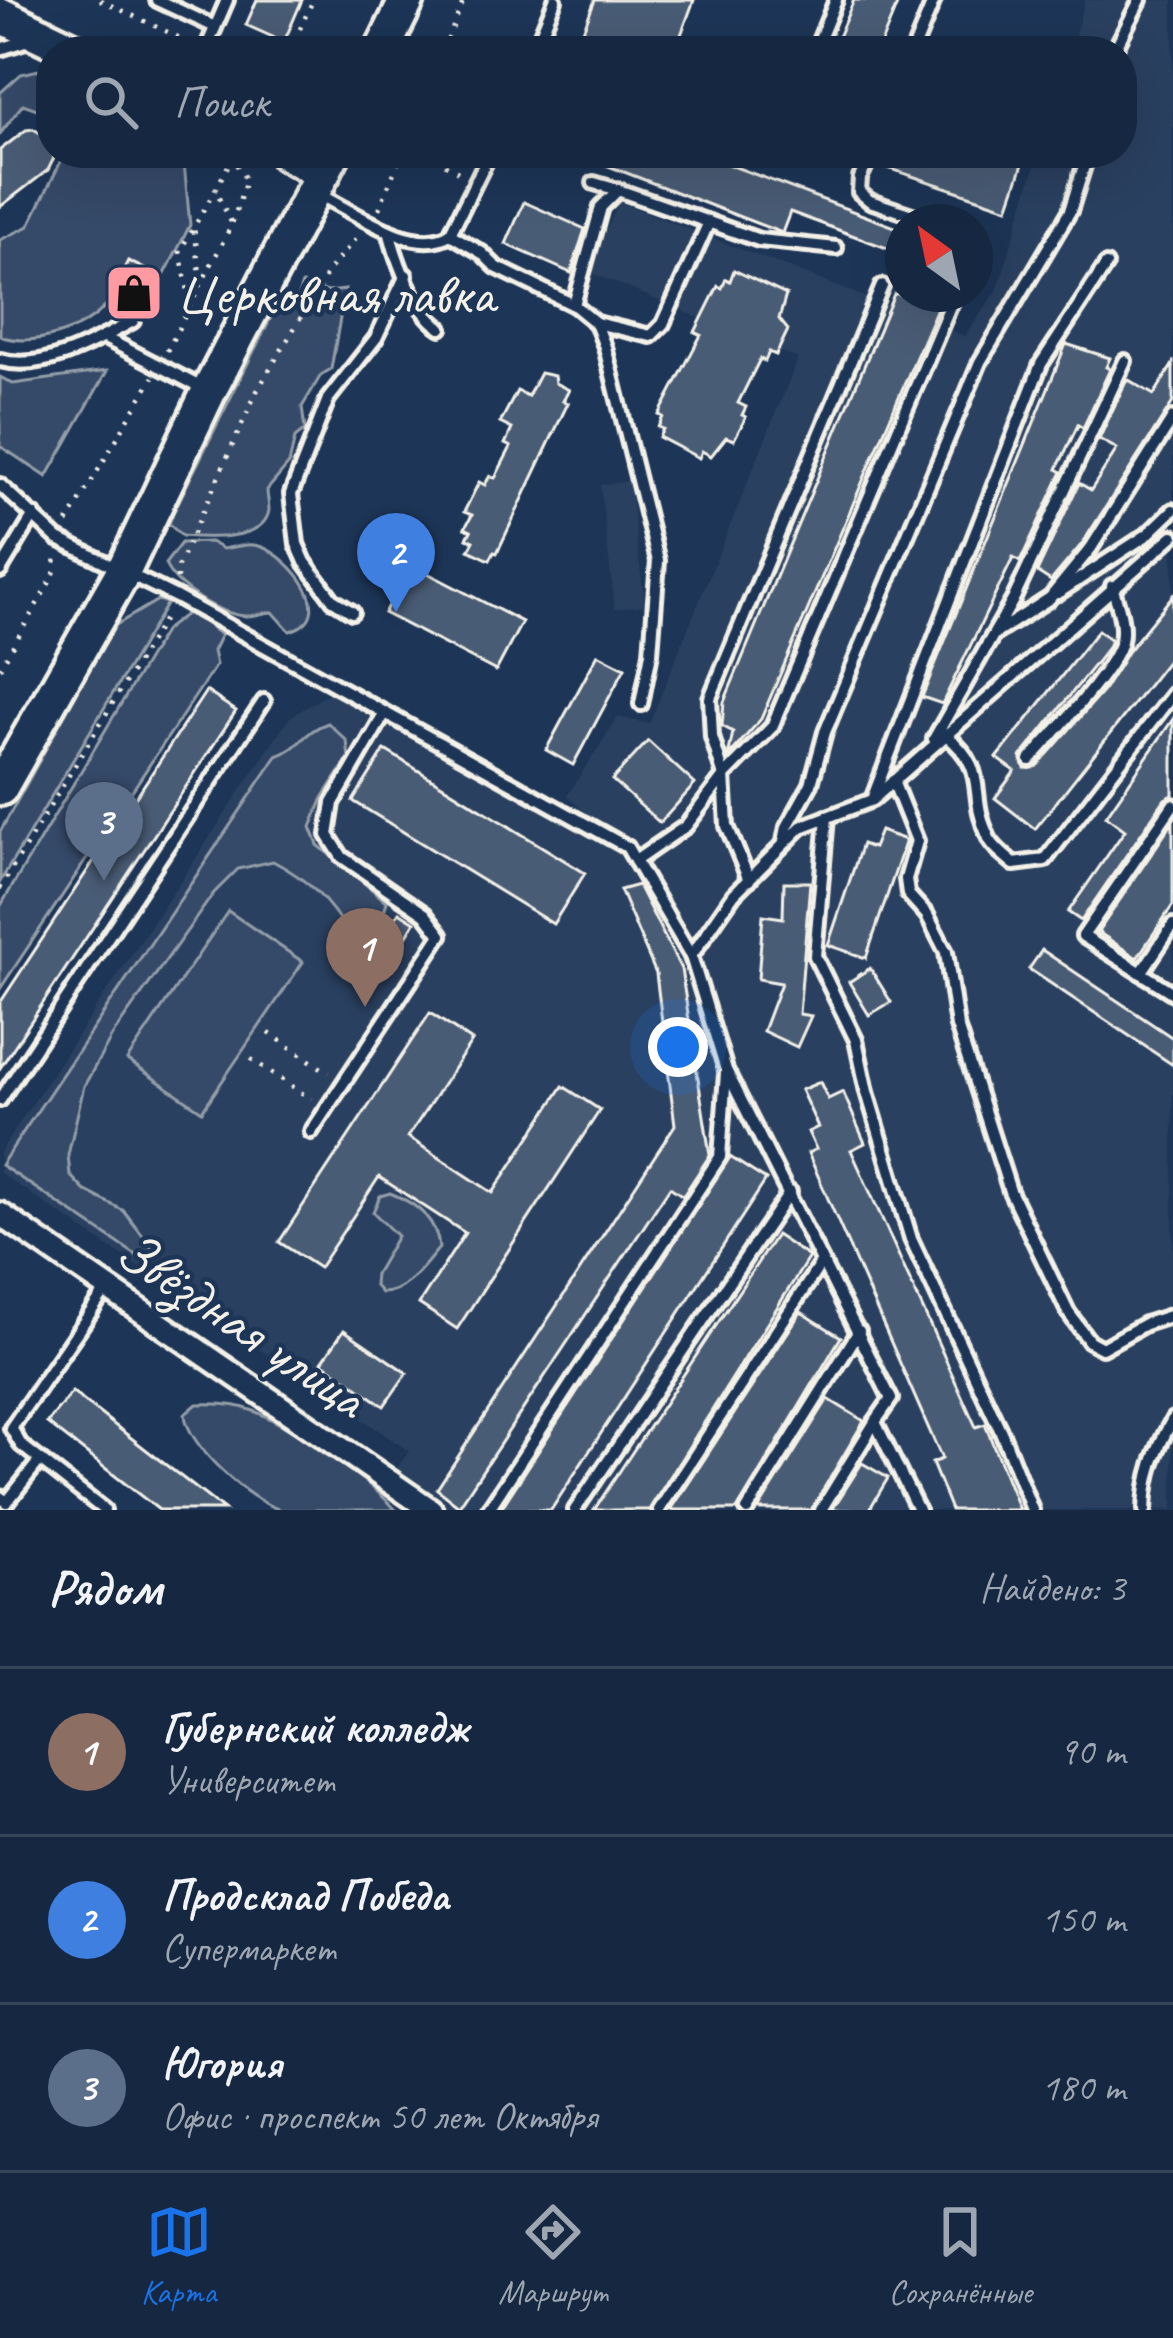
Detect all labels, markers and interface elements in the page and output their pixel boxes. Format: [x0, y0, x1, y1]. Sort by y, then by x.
search box [36, 36, 1137, 168]
icon: search [78, 69, 144, 135]
text: Поиск [174, 74, 269, 131]
north arrow [885, 204, 993, 312]
place label: Церковная лавка [176, 258, 499, 330]
shop icon: Церковная лавка [103, 262, 165, 324]
pin: 2 [357, 513, 435, 612]
pin: 3 [65, 782, 143, 881]
pin: 1 [326, 908, 404, 1007]
your location [648, 1017, 708, 1077]
street label: Звёздная улица [103, 1214, 383, 1435]
text: Рядом [48, 1556, 162, 1620]
text: Найдено: 3 [980, 1564, 1125, 1613]
text: Губернский колледж [162, 1699, 468, 1756]
text: 1 [78, 1727, 96, 1776]
text: 90 m [1059, 1727, 1125, 1776]
text: Университет [162, 1756, 335, 1805]
text: Продсклад Победа [162, 1867, 449, 1924]
text: 2 [78, 1895, 96, 1944]
text: 150 m [1041, 1895, 1125, 1944]
text: Супермаркет [162, 1924, 336, 1973]
text: Югория [162, 2035, 282, 2092]
text: 3 [78, 2063, 96, 2112]
text: 180 m [1041, 2063, 1125, 2112]
text: Офис · проспект 50 лет Октября [162, 2092, 597, 2141]
tab: Карта [141, 2199, 216, 2313]
tab: Маршрут [498, 2199, 607, 2313]
tab: Сохранённые [889, 2199, 1032, 2313]

